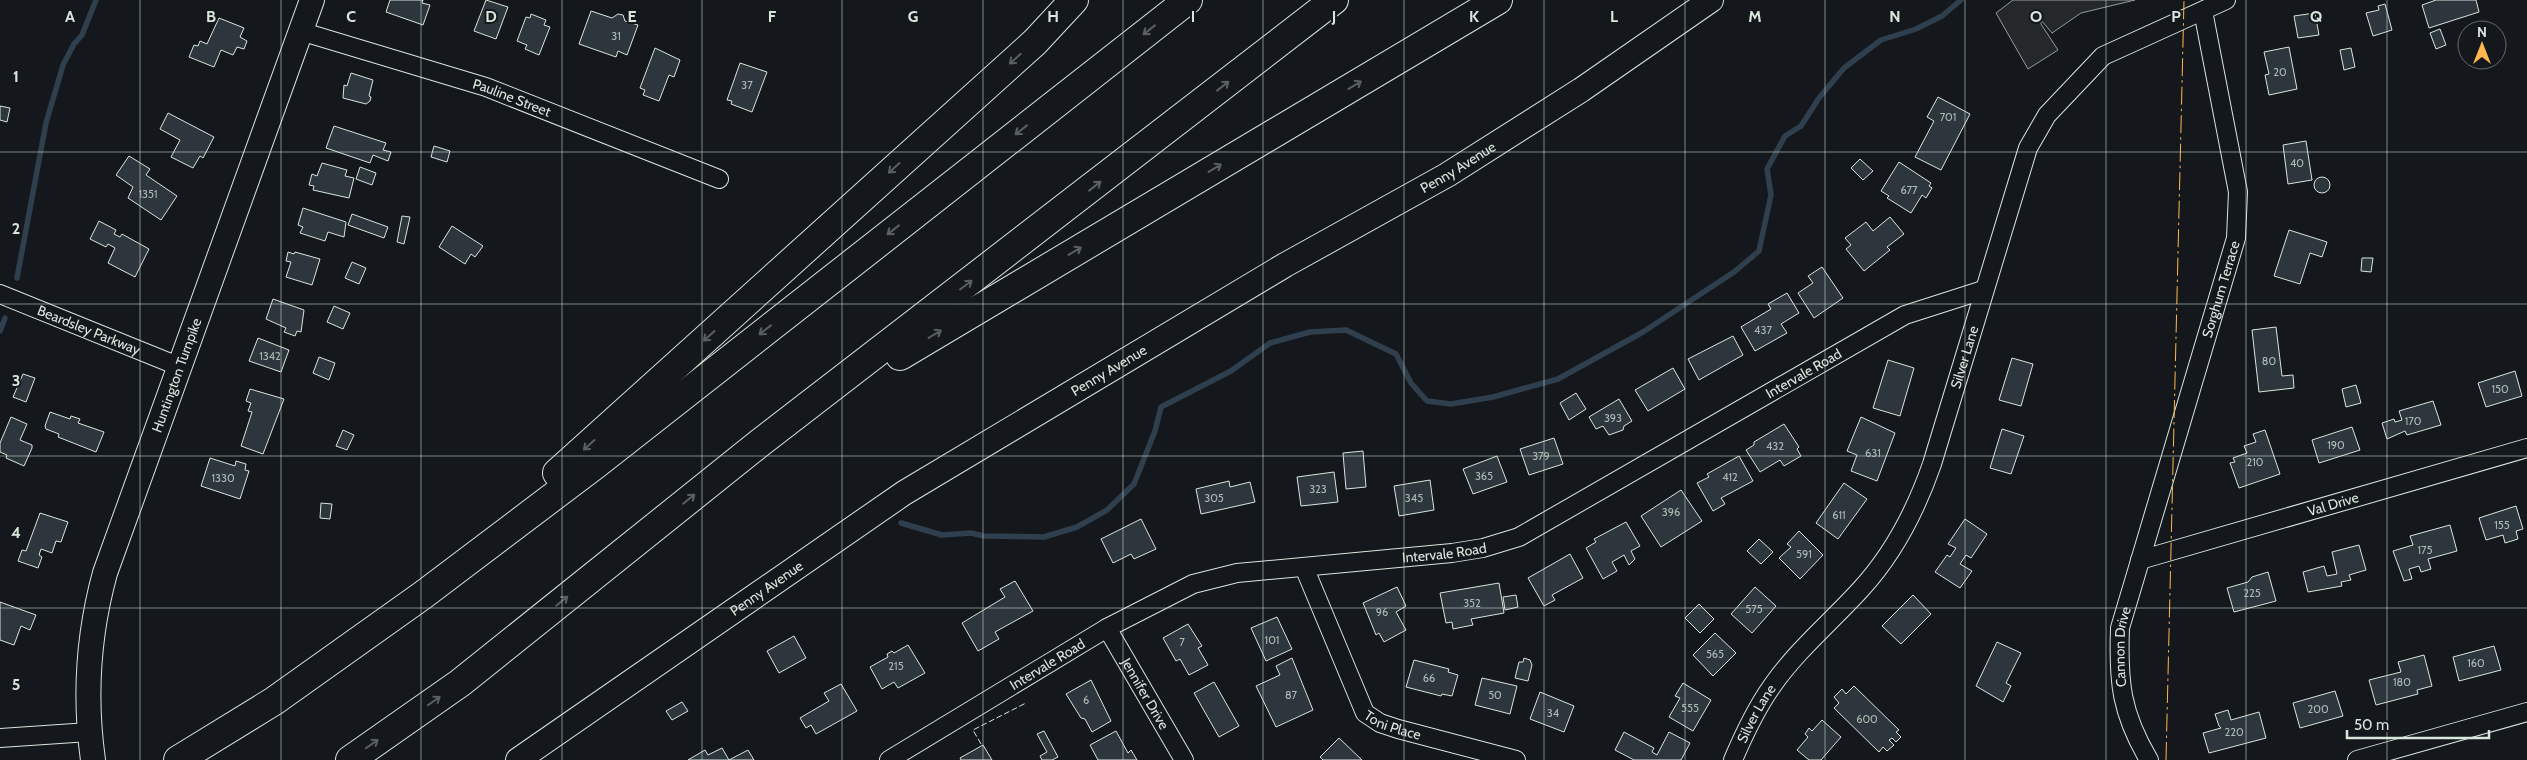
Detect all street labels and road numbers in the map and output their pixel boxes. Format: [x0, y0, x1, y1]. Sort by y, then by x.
street label: Pauline Street [471, 75, 554, 121]
street label: Penny Avenue [1417, 137, 1499, 197]
street label: Sorghum Terrace [2198, 239, 2244, 340]
street label: Beardsley Parkway [35, 301, 143, 359]
street label: Huntington Turnpike [148, 316, 205, 435]
street label: Silver Lane [1946, 324, 1982, 391]
street label: Penny Avenue [1068, 341, 1150, 400]
street label: Intervale Road [1762, 344, 1845, 402]
street label: Val Drive [2305, 488, 2361, 520]
street label: Intervale Road [1401, 539, 1488, 567]
street label: Penny Avenue [726, 557, 806, 620]
street label: Cannon Drive [2110, 604, 2135, 688]
street label: Intervale Road [1006, 634, 1088, 694]
street label: Jennifer Drive [1117, 654, 1173, 733]
street label: Silver Lane [1733, 681, 1780, 746]
street label: Toni Place [1361, 706, 1423, 744]

